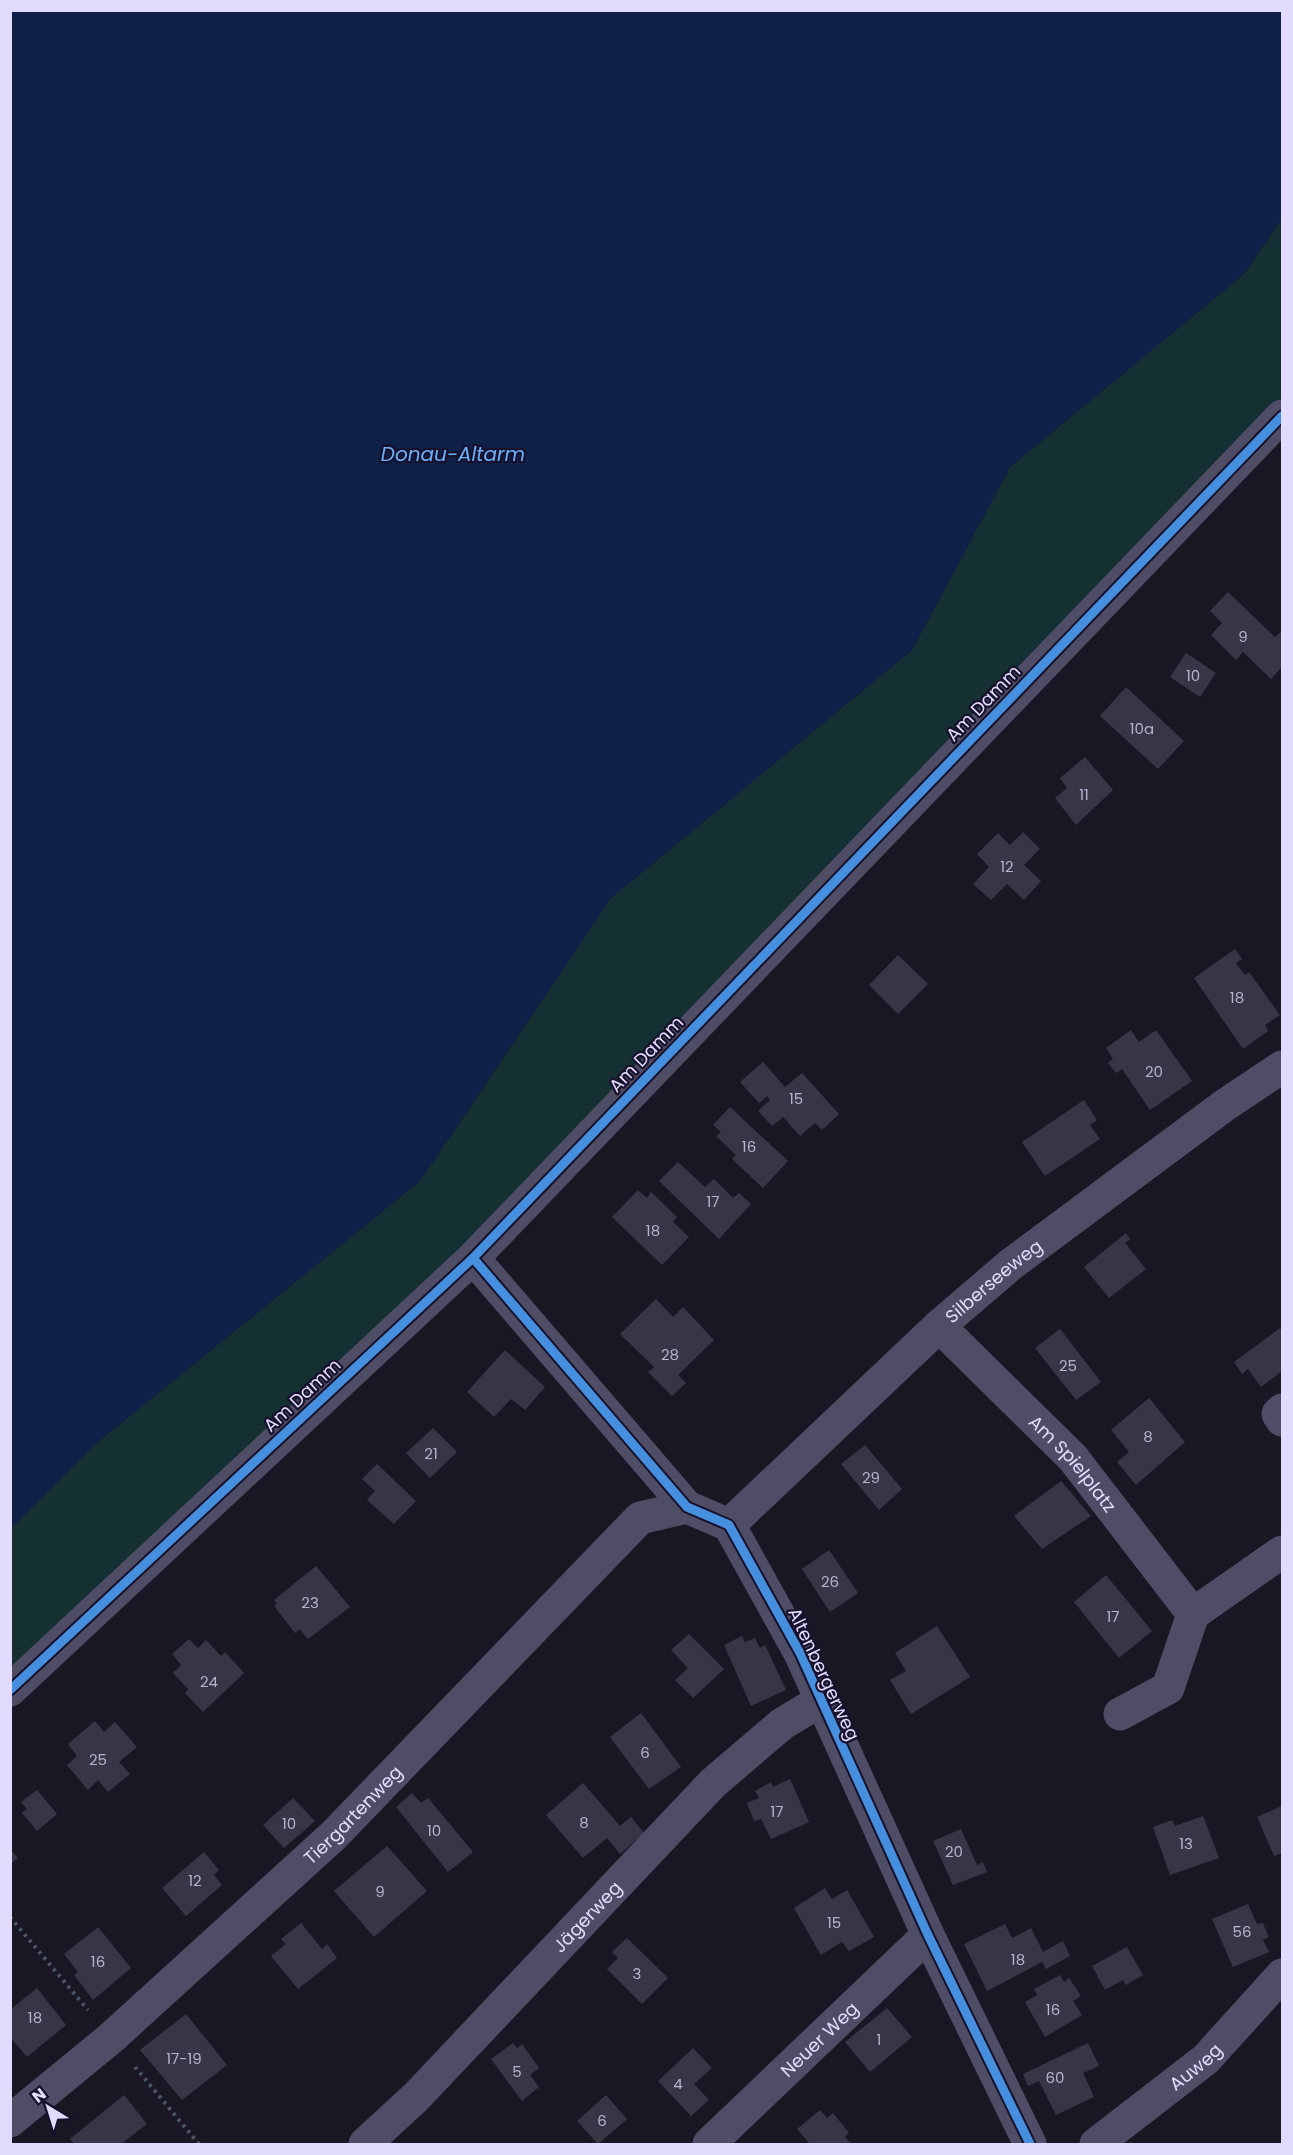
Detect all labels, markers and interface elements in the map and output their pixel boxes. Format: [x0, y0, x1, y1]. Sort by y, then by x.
water label: Donau-Altarm [381, 440, 525, 468]
house number: 9 [1238, 626, 1248, 647]
street label: Am Damm [940, 659, 1026, 747]
house number: 10 [1186, 665, 1200, 686]
house number: 10a [1130, 718, 1154, 739]
house number: 11 [1079, 784, 1089, 805]
house number: 12 [1000, 856, 1014, 877]
house number: 18 [1230, 987, 1244, 1008]
street label: Am Damm [603, 1010, 689, 1098]
house number: 20 [1145, 1061, 1163, 1082]
house number: 15 [789, 1088, 803, 1109]
house number: 16 [742, 1136, 756, 1157]
house number: 17 [707, 1191, 720, 1212]
house number: 18 [646, 1220, 660, 1241]
street label: Silberseeweg [939, 1233, 1047, 1328]
house number: 28 [661, 1344, 679, 1365]
street label: Am Damm [258, 1353, 346, 1437]
house number: 25 [1059, 1355, 1077, 1376]
street label: Am Spielplatz [1024, 1409, 1122, 1517]
house number: 8 [1143, 1426, 1153, 1447]
house number: 21 [424, 1443, 438, 1464]
house number: 29 [862, 1467, 880, 1488]
house number: 26 [821, 1571, 839, 1592]
house number: 23 [301, 1592, 319, 1613]
street label: Altenbergerweg [782, 1603, 866, 1745]
house number: 17 [1107, 1606, 1120, 1627]
house number: 24 [200, 1671, 218, 1692]
house number: 6 [640, 1742, 650, 1763]
house number: 25 [89, 1749, 107, 1770]
street label: Tiergartenweg [298, 1759, 408, 1870]
house number: 17 [771, 1801, 784, 1822]
house number: 8 [579, 1812, 589, 1833]
house number: 10 [282, 1813, 296, 1834]
house number: 10 [427, 1820, 441, 1841]
house number: 13 [1179, 1833, 1193, 1854]
house number: 20 [945, 1841, 963, 1862]
house number: 12 [188, 1870, 202, 1891]
street label: Jägerweg [547, 1875, 627, 1958]
house number: 9 [375, 1881, 385, 1902]
house number: 15 [827, 1912, 841, 1933]
house number: 56 [1233, 1921, 1251, 1942]
house number: 18 [1011, 1949, 1025, 1970]
house number: 16 [91, 1951, 105, 1972]
house number: 3 [633, 1963, 641, 1984]
street label: Neuer Weg [775, 1996, 863, 2082]
house number: 16 [1046, 1999, 1060, 2020]
house number: 18 [28, 2007, 42, 2028]
house number: 1 [877, 2029, 881, 2050]
street label: Auweg [1164, 2037, 1227, 2096]
house number: 17-19 [166, 2048, 202, 2069]
house number: 5 [512, 2061, 522, 2082]
house number: 60 [1046, 2067, 1064, 2088]
house number: 4 [673, 2073, 683, 2094]
north arrow [18, 2077, 78, 2137]
text: N [27, 2083, 51, 2108]
house number: 6 [597, 2110, 607, 2131]

